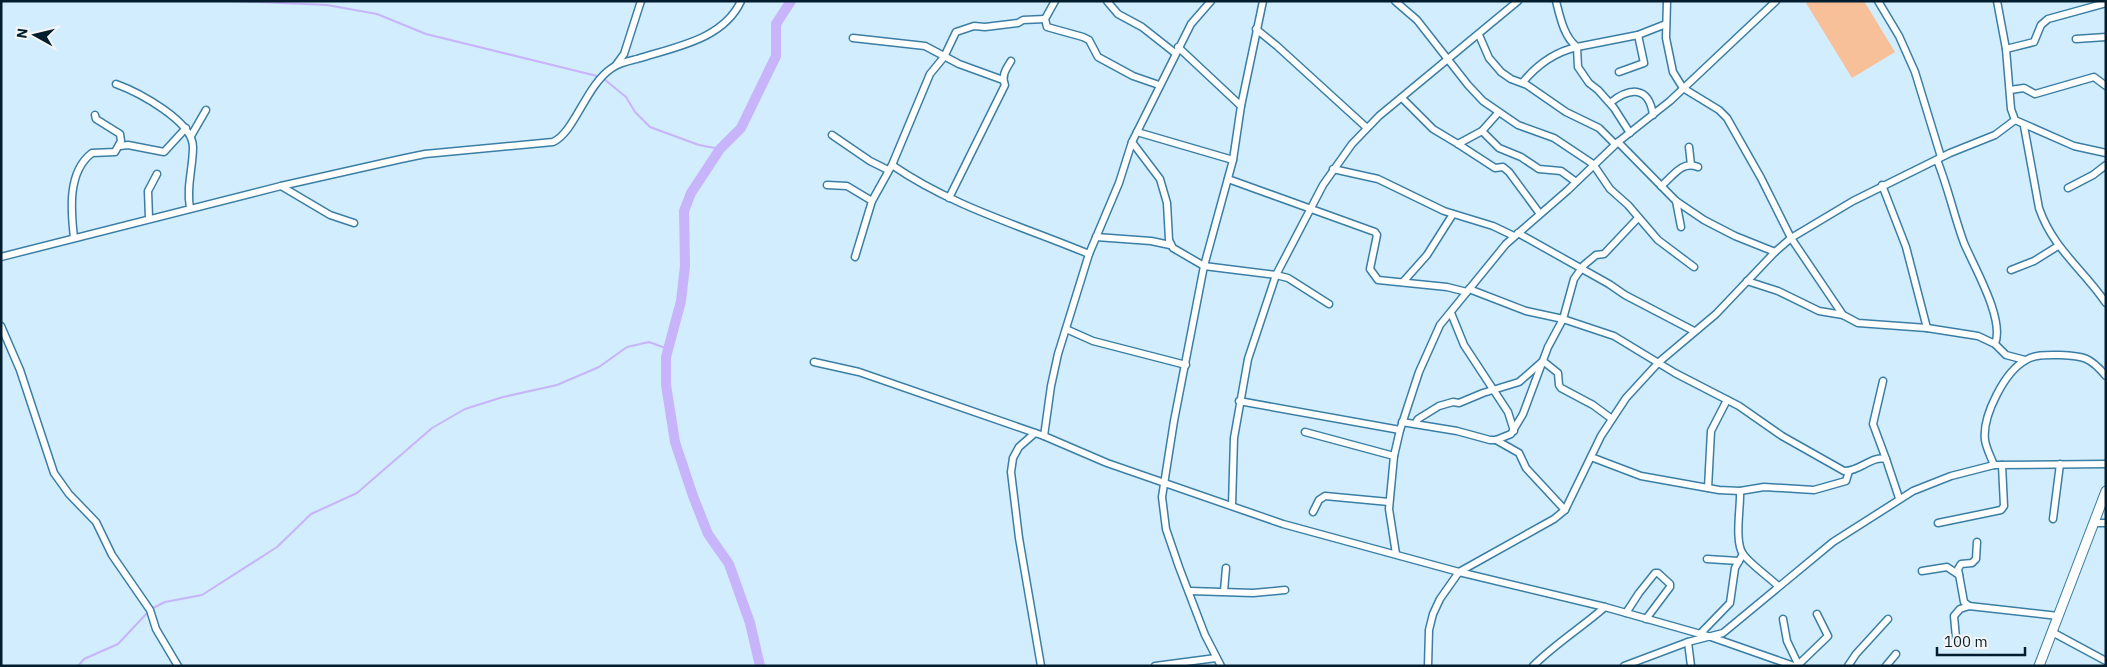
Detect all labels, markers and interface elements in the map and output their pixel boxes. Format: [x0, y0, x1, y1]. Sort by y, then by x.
north arrow [10, 10, 60, 60]
text: N [13, 27, 32, 39]
scale bar [1937, 624, 2024, 656]
text: 100 m [1944, 632, 1988, 651]

